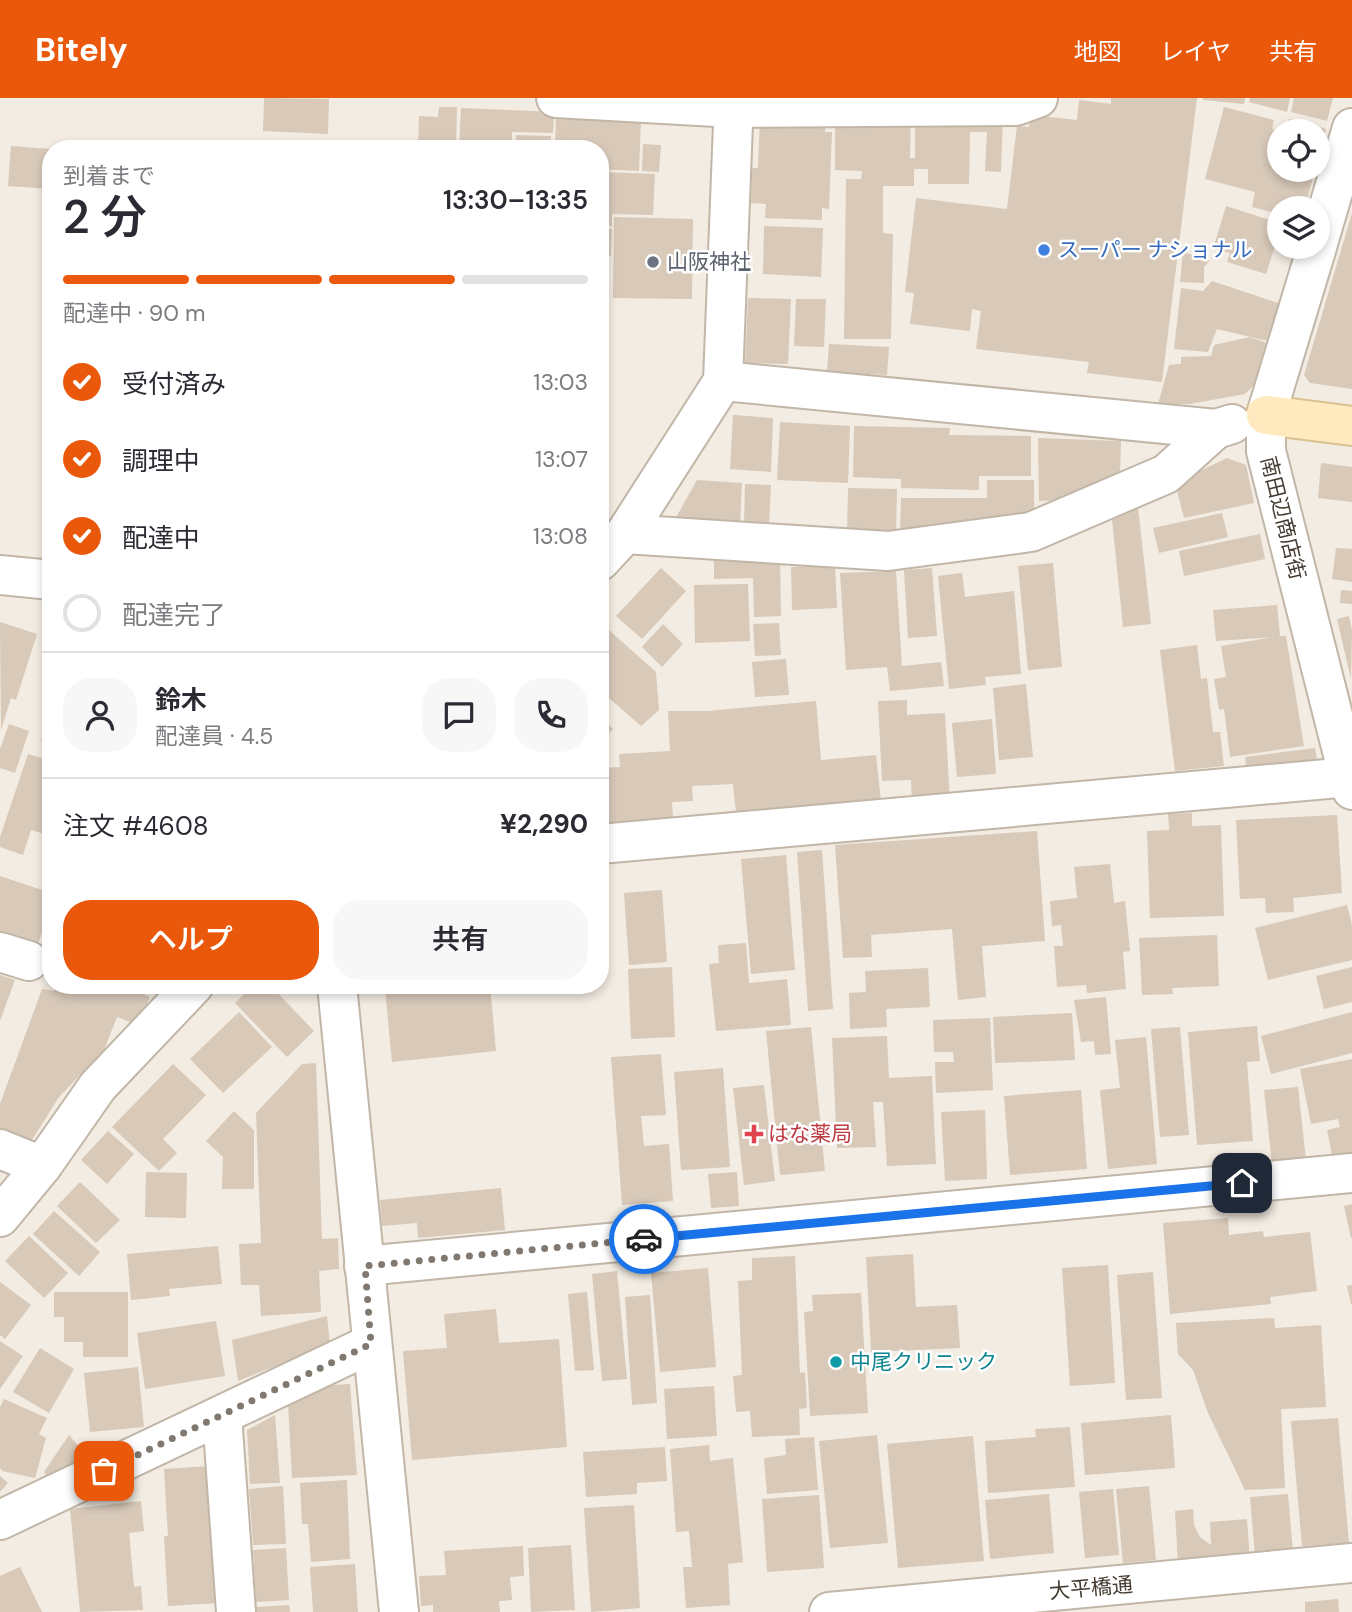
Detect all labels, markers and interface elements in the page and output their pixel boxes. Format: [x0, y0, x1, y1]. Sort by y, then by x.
text: Bitely [35, 28, 128, 71]
text: 地図 [1074, 36, 1122, 67]
text: レイヤ [1160, 36, 1231, 67]
text: 共有 [1269, 36, 1317, 67]
map controls [1267, 119, 1330, 259]
button: locate [1267, 119, 1330, 182]
text: 到着まで [63, 161, 155, 191]
text: 13:30–13:35 [443, 183, 588, 217]
text: 2 分 [63, 187, 147, 247]
button: layers [1267, 196, 1330, 259]
place label: スーパー ナショナル [1058, 236, 1252, 264]
marker: スーパー ナショナル [1036, 242, 1052, 258]
place label: 山阪神社 [667, 248, 751, 276]
marker: 山阪神社 [645, 254, 661, 270]
text: 配達中 · 90 m [63, 298, 206, 328]
icon: check [63, 363, 101, 401]
text: 受付済み [122, 367, 226, 401]
text: 13:03 [533, 367, 588, 397]
icon: check [63, 440, 101, 478]
text: 調理中 [122, 444, 200, 478]
text: 13:07 [535, 444, 588, 474]
street label: 南田辺商店街 [1254, 453, 1312, 583]
icon: check [63, 517, 101, 555]
text: 配達中 [122, 521, 200, 555]
text: 13:08 [533, 521, 588, 551]
text: 配達完了 [122, 598, 226, 632]
button: person [63, 678, 137, 752]
button: chat [422, 678, 496, 752]
button: phone [514, 678, 588, 752]
text: 鈴木 [155, 683, 207, 717]
text: 配達員 · 4.5 [155, 721, 273, 751]
text: ¥2,290 [500, 807, 588, 841]
text: 注文 #4608 [63, 809, 209, 843]
button: ヘルプ [63, 900, 319, 980]
button: 共有 [333, 900, 588, 980]
place label: はな薬局 [768, 1120, 852, 1148]
marker: はな薬局 [746, 1126, 762, 1142]
pin [1212, 1153, 1272, 1213]
icon: home [1223, 1164, 1261, 1202]
courier [609, 1204, 679, 1274]
icon: car [625, 1220, 663, 1258]
place label: 中尾クリニック [850, 1348, 997, 1376]
marker: 中尾クリニック [828, 1354, 844, 1370]
pin [74, 1441, 134, 1501]
icon: bag [85, 1452, 123, 1490]
street label: 大平橋通 [1048, 1570, 1134, 1606]

